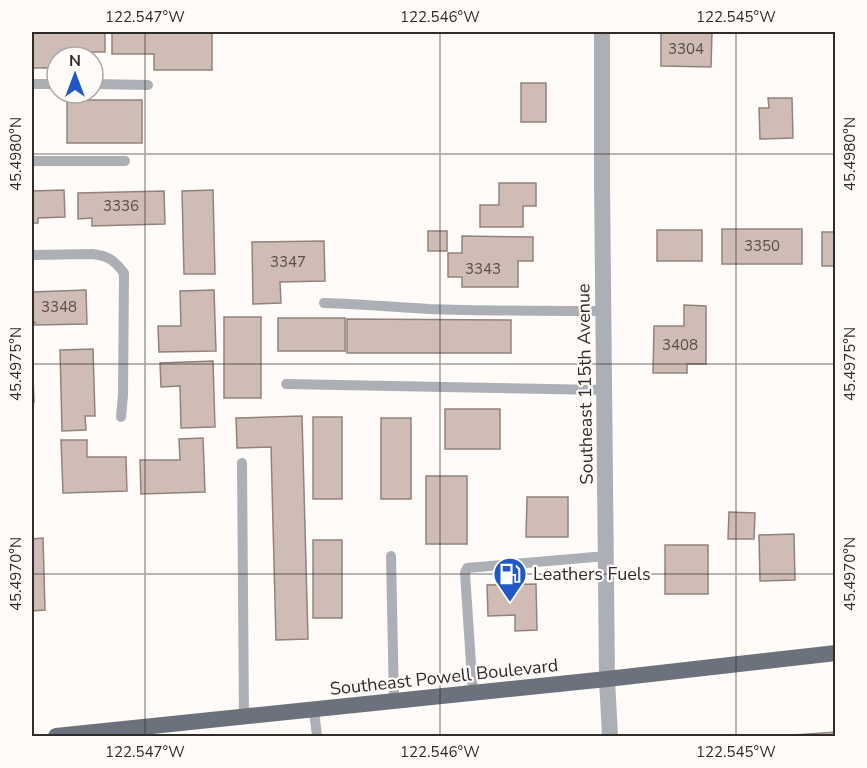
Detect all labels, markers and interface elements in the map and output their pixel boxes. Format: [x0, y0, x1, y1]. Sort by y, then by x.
text: 122.547°W [105, 7, 185, 27]
text: 122.546°W [400, 7, 480, 27]
text: 122.545°W [696, 7, 776, 27]
house number: 3304 [668, 39, 704, 59]
north arrow [45, 45, 105, 105]
text: N [69, 50, 81, 72]
text: 45.4980°N [6, 117, 26, 191]
text: 45.4980°N [840, 117, 860, 191]
house number: 3336 [103, 196, 139, 216]
house number: 3350 [744, 236, 780, 256]
house number: 3347 [270, 252, 306, 272]
house number: 3343 [465, 259, 501, 279]
street label: Southeast 115th Avenue [571, 283, 599, 485]
house number: 3348 [41, 297, 77, 317]
text: 45.4975°N [6, 327, 26, 401]
text: 45.4975°N [840, 327, 860, 401]
house number: 3408 [662, 335, 698, 355]
text: 45.4970°N [6, 537, 26, 611]
text: 45.4970°N [840, 537, 860, 611]
fuel station icon: Leathers Fuels [492, 556, 528, 603]
place label: Leathers Fuels [533, 562, 651, 586]
street label: Southeast Powell Boulevard [329, 653, 559, 701]
text: 122.547°W [105, 742, 185, 762]
text: 122.546°W [400, 742, 480, 762]
text: 122.545°W [696, 742, 776, 762]

